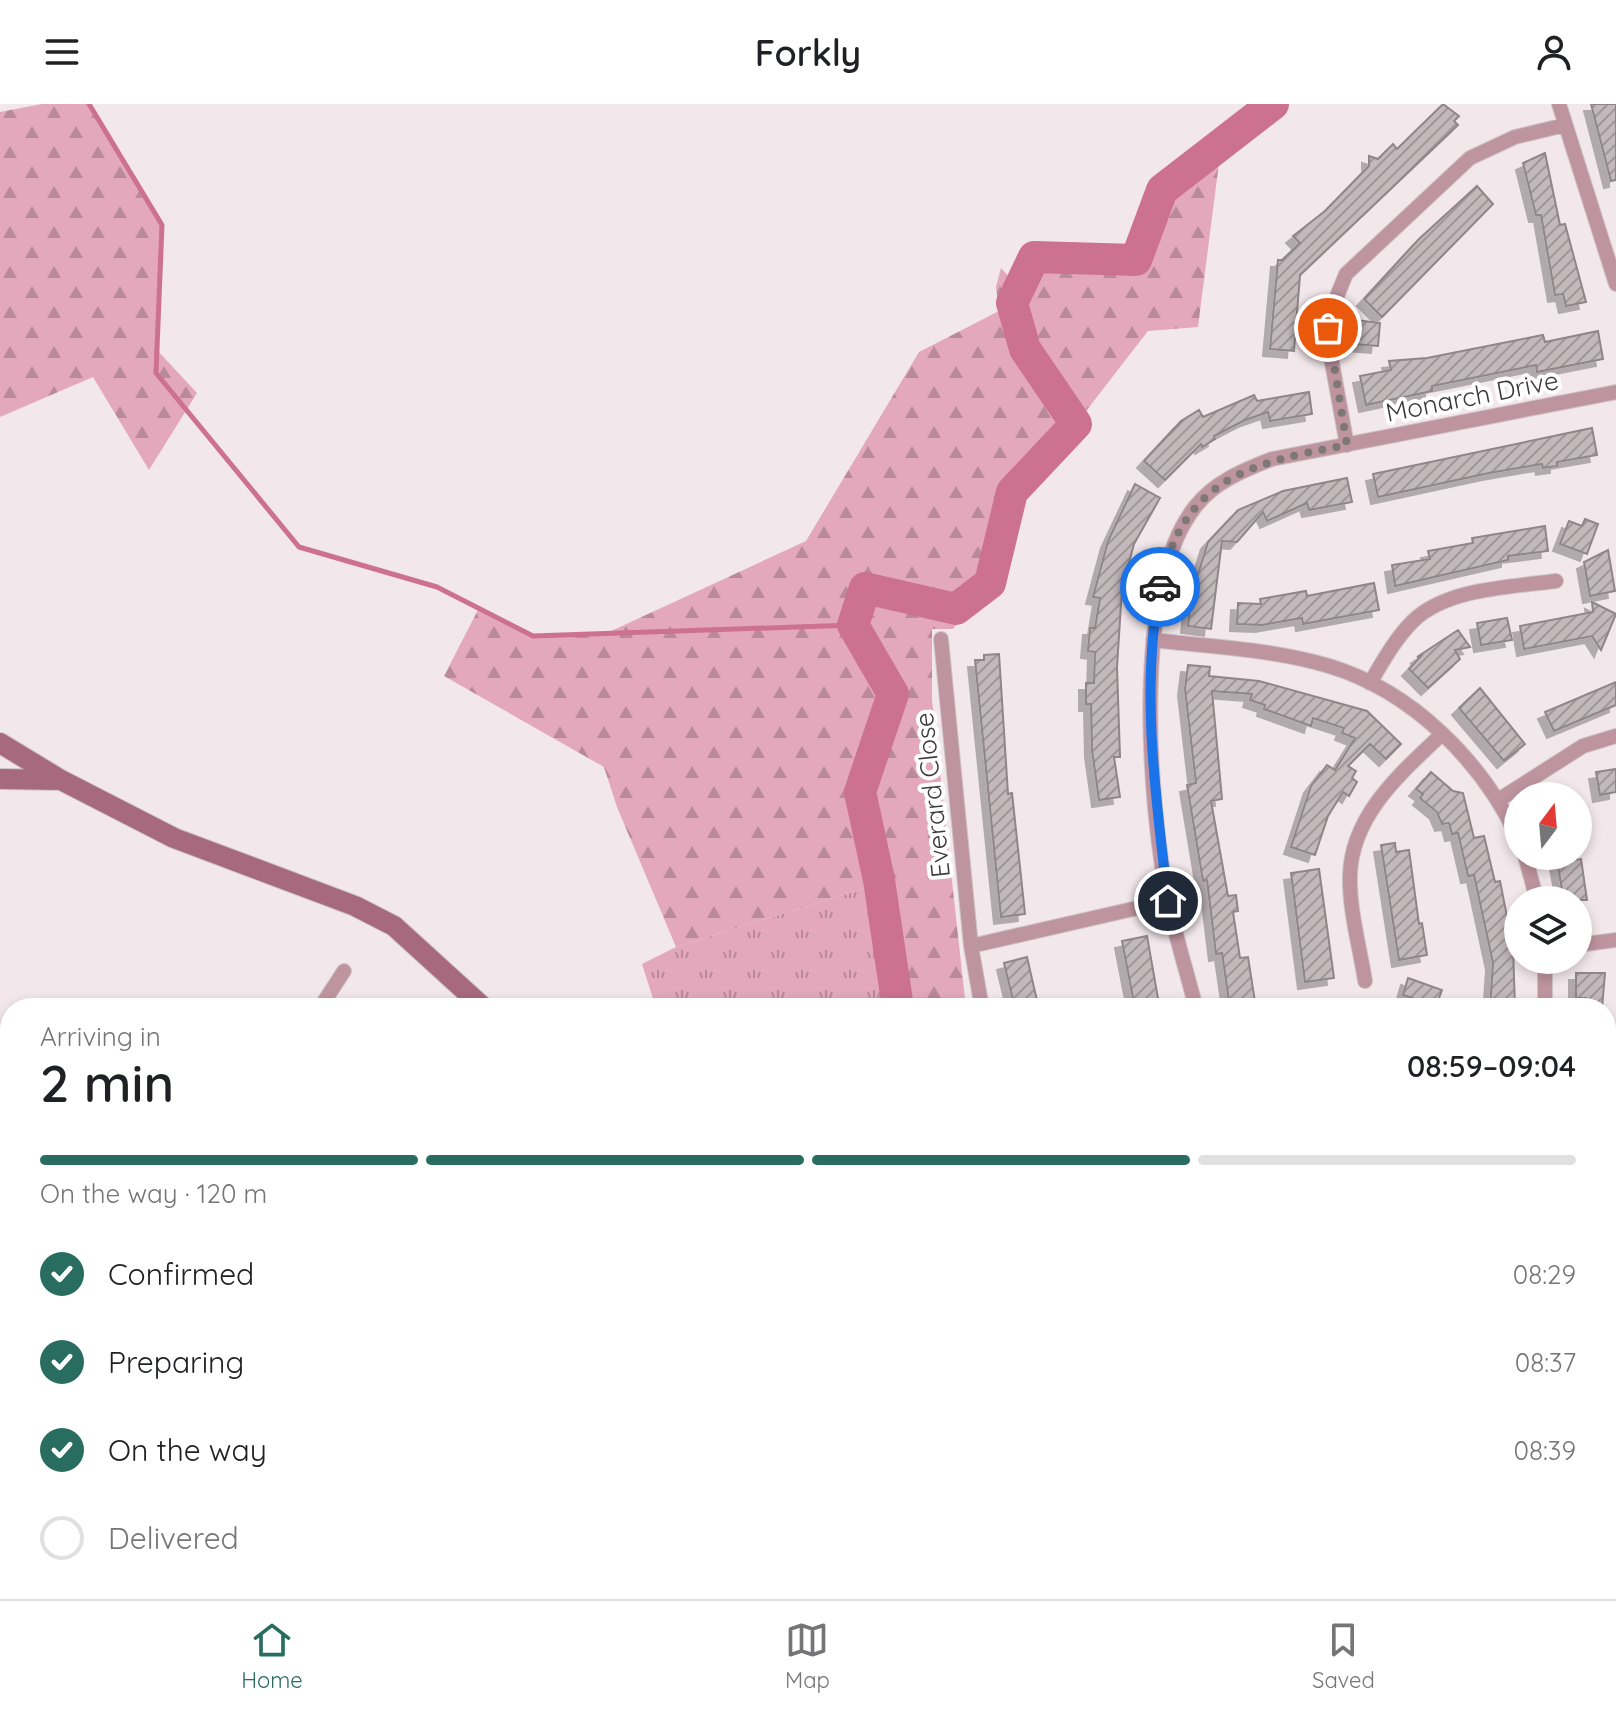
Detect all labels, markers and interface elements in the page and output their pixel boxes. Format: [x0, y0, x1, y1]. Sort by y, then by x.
icon: menu [40, 30, 84, 74]
text: Forkly [755, 30, 861, 75]
icon: person [1532, 30, 1576, 74]
pin [1294, 294, 1362, 362]
icon: bag [1306, 306, 1350, 350]
street label: Monarch Drive [1383, 363, 1561, 429]
courier [1120, 547, 1200, 627]
icon: car [1138, 565, 1182, 609]
street label: Everard Close [907, 711, 957, 879]
north arrow [1504, 782, 1592, 870]
map controls [1504, 782, 1592, 974]
pin [1134, 867, 1202, 935]
icon: home [1146, 879, 1190, 923]
button: layers [1504, 886, 1592, 974]
text: Arriving in [40, 1020, 161, 1053]
text: 08:59–09:04 [1407, 1047, 1576, 1085]
text: 2 min [40, 1050, 174, 1115]
text: On the way · 120 m [40, 1177, 267, 1210]
icon: check [40, 1252, 84, 1296]
text: Confirmed [108, 1255, 254, 1293]
text: 08:29 [1513, 1258, 1576, 1291]
icon: check [40, 1340, 84, 1384]
text: Preparing [108, 1343, 244, 1381]
text: 08:37 [1515, 1346, 1576, 1379]
icon: check [40, 1428, 84, 1472]
text: On the way [108, 1431, 267, 1469]
text: 08:39 [1513, 1434, 1576, 1467]
text: Delivered [108, 1519, 239, 1557]
tab: Home [241, 1618, 303, 1694]
tab: Map [785, 1618, 830, 1694]
tab: Saved [1312, 1618, 1375, 1694]

